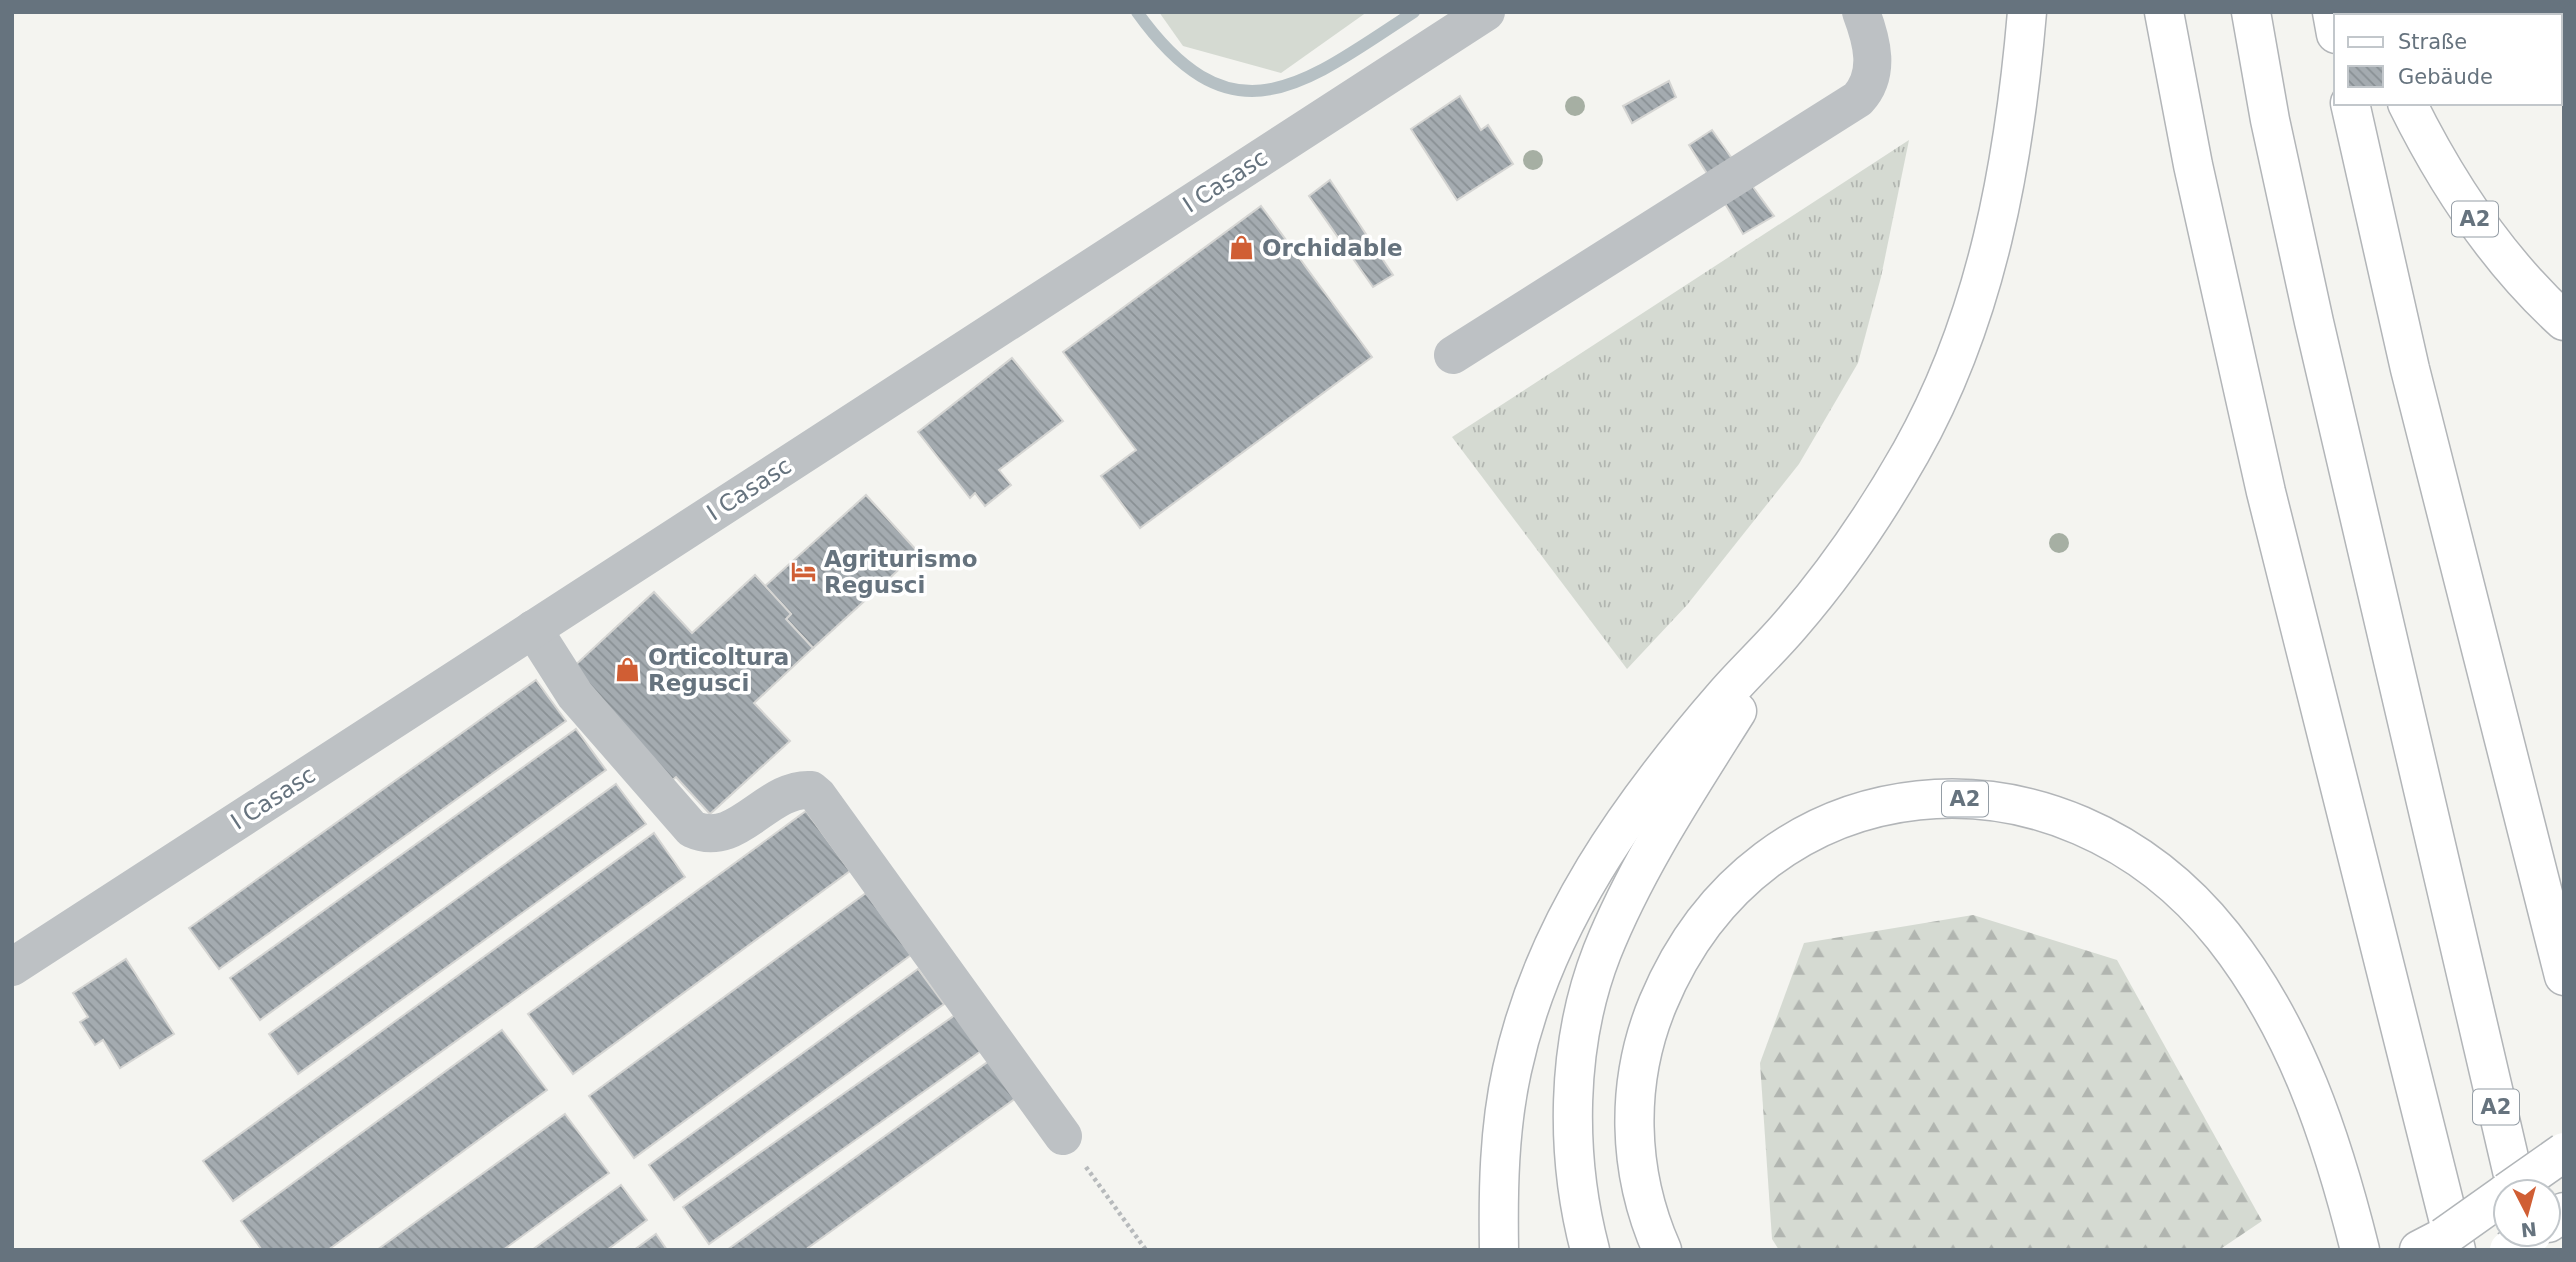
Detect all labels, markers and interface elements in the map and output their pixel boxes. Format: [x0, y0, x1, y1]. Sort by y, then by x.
legend [2334, 14, 2562, 105]
text: Straße [2398, 30, 2467, 54]
text: Gebäude [2398, 65, 2493, 89]
street label: I Casasc [1178, 144, 1272, 218]
road number: A2 [2452, 202, 2498, 236]
shop icon: Orchidable [1228, 234, 1256, 262]
place label: Orchidable [1262, 235, 1403, 261]
street label: I Casasc [702, 452, 796, 526]
place label: Agriturismo Regusci [824, 546, 978, 598]
hotel icon: Agriturismo Regusci [790, 558, 818, 586]
place label: Orticoltura Regusci [648, 644, 789, 696]
shop icon: Orticoltura Regusci [614, 656, 642, 684]
street label: I Casasc [226, 761, 320, 835]
road number: A2 [1942, 782, 1988, 816]
road number: A2 [2473, 1090, 2519, 1124]
north arrow [2492, 1178, 2562, 1248]
text: N [2520, 1218, 2538, 1242]

